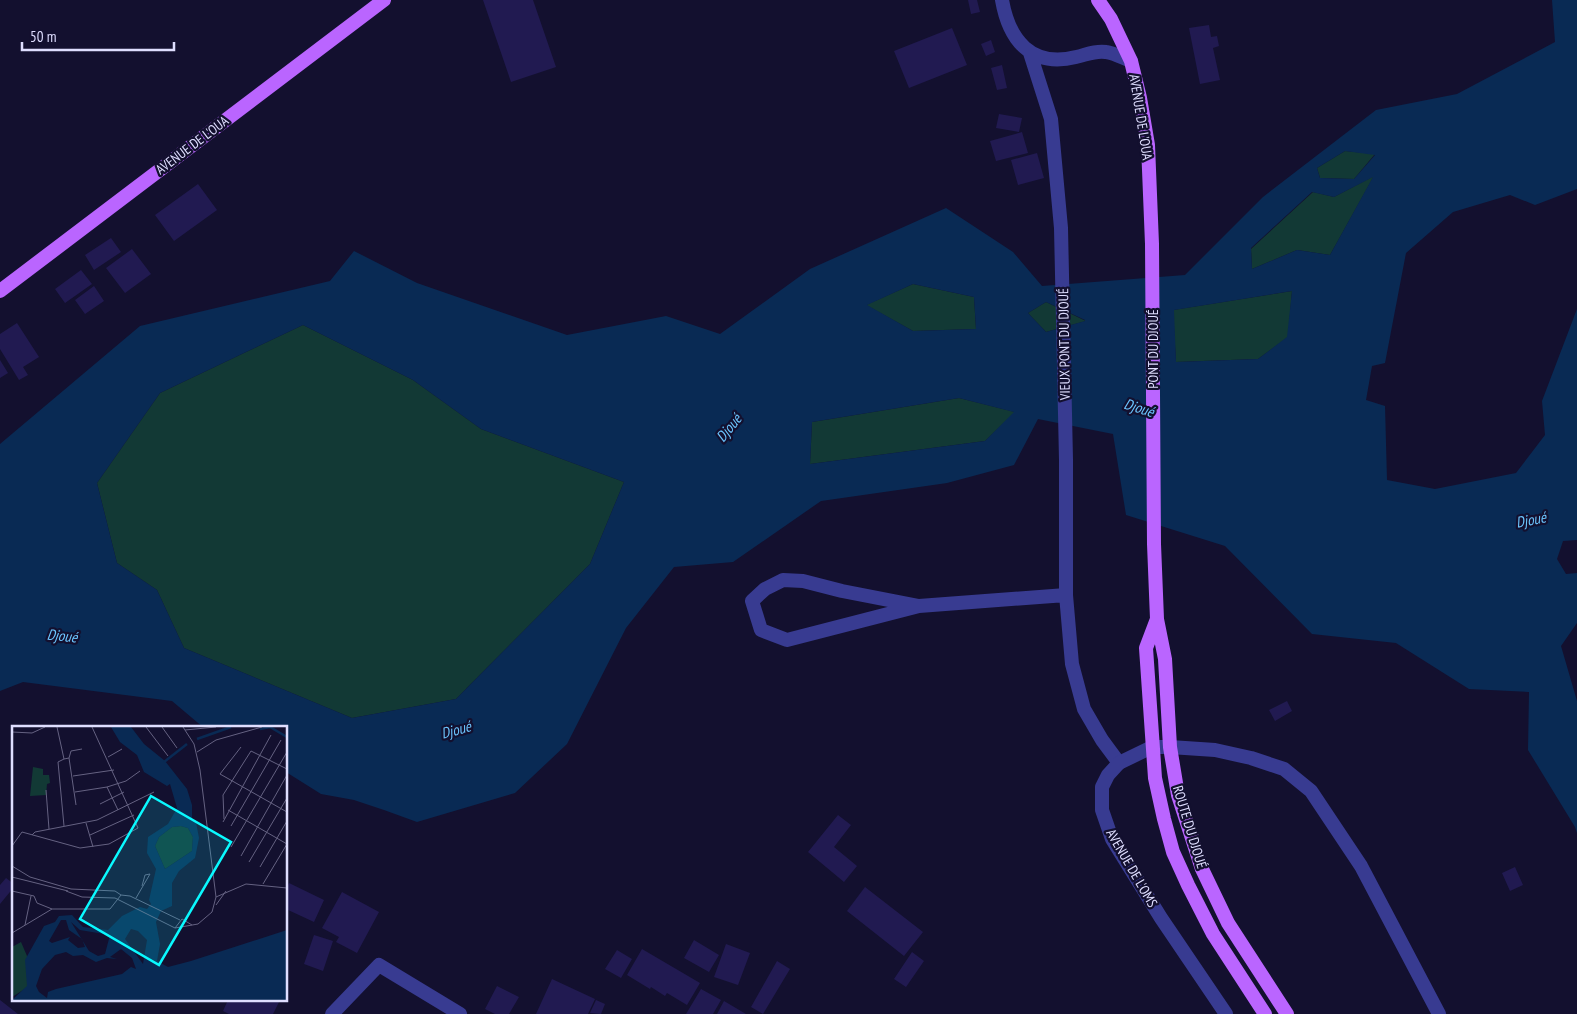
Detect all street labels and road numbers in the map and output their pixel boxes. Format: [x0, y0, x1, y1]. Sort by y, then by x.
street label: AVENUE DE L'OUA [1125, 73, 1157, 162]
street label: AVENUE DE L'OUA [152, 111, 232, 178]
street label: VIEUX PONT DU DJOUÉ [1054, 288, 1074, 401]
street label: PONT DU DJOUÉ [1144, 309, 1162, 389]
street label: ROUTE DU DJOUÉ [1169, 783, 1211, 871]
street label: AVENUE DE L'OMS [1102, 825, 1162, 911]

